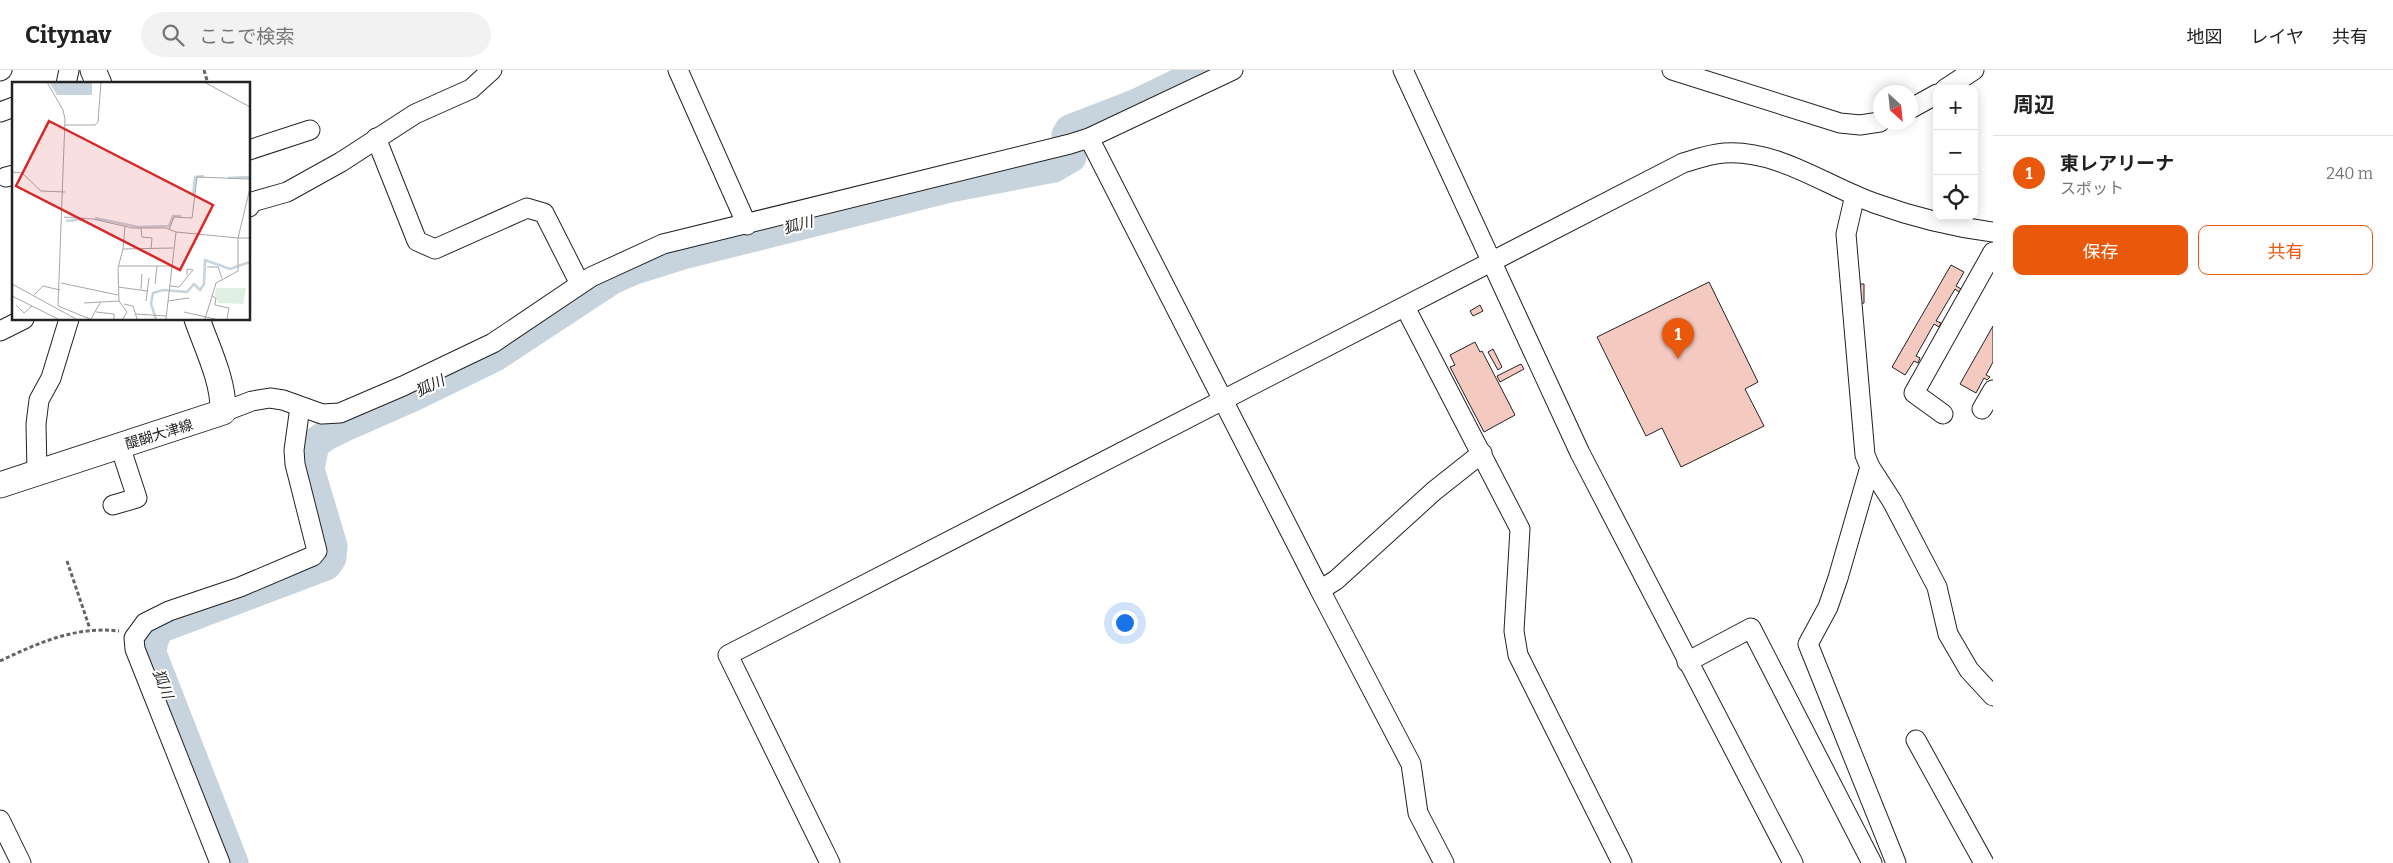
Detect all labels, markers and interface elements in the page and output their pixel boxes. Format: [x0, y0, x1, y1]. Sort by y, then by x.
search box [141, 12, 491, 57]
text: Citynav [25, 21, 111, 49]
icon: search [159, 21, 187, 49]
text: ここで検索 [199, 25, 294, 48]
text: 地図 [2187, 26, 2223, 48]
text: レイヤ [2251, 26, 2304, 48]
text: 共有 [2332, 26, 2368, 48]
inset map [12, 82, 250, 320]
north arrow [1873, 85, 1918, 130]
map controls [1933, 85, 1978, 220]
button: + [1933, 85, 1978, 130]
text: 周辺 [2013, 92, 2055, 118]
button: − [1933, 130, 1978, 175]
text: 東レアリーナ [2060, 152, 2174, 175]
text: 1 [2026, 164, 2032, 183]
text: 240 m [2326, 164, 2373, 183]
button: locate [1933, 175, 1978, 220]
text: スポット [2060, 179, 2124, 198]
water label: 狐川 [781, 212, 817, 237]
button: 保存 [2013, 225, 2188, 275]
button: 共有 [2198, 225, 2373, 275]
pin: 1 [1662, 318, 1694, 359]
water label: 狐川 [413, 371, 449, 400]
street label: 醍醐大津線 [123, 416, 195, 453]
your location [1112, 610, 1138, 636]
water label: 狐川 [149, 667, 177, 703]

